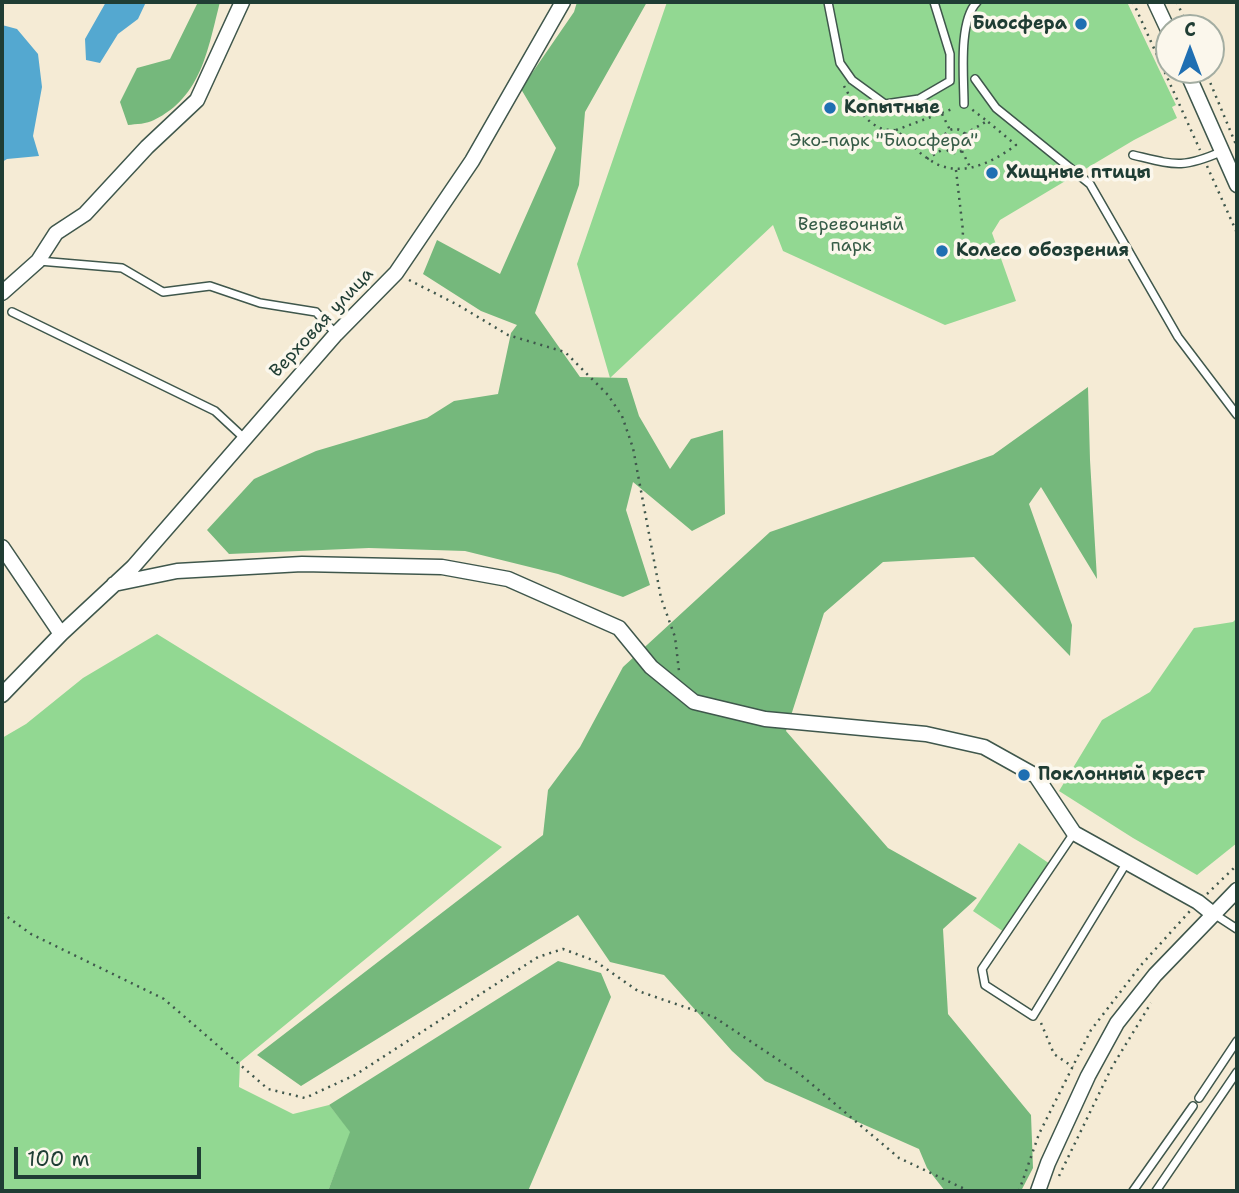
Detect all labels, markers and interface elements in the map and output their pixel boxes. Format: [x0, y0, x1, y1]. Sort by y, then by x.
place label: Биосфера [972, 13, 1067, 35]
north arrow [1155, 14, 1225, 84]
marker: Биосфера [1073, 16, 1089, 32]
text: С [1184, 17, 1196, 42]
place label: Копытные [844, 97, 940, 119]
marker: Копытные [822, 100, 838, 116]
park label: Эко-парк "Биосфера" [790, 130, 978, 152]
place label: Хищные птицы [1006, 162, 1151, 184]
marker: Хищные птицы [984, 165, 1000, 181]
park label: Веревочный парк [798, 214, 904, 256]
place label: Колесо обозрения [956, 240, 1129, 262]
marker: Колесо обозрения [934, 243, 950, 259]
street label: Верховая улица [266, 264, 378, 382]
place label: Поклонный крест [1038, 764, 1205, 786]
marker: Поклонный крест [1016, 767, 1032, 783]
scale bar [18, 1134, 205, 1178]
text: 100 m [27, 1145, 90, 1173]

